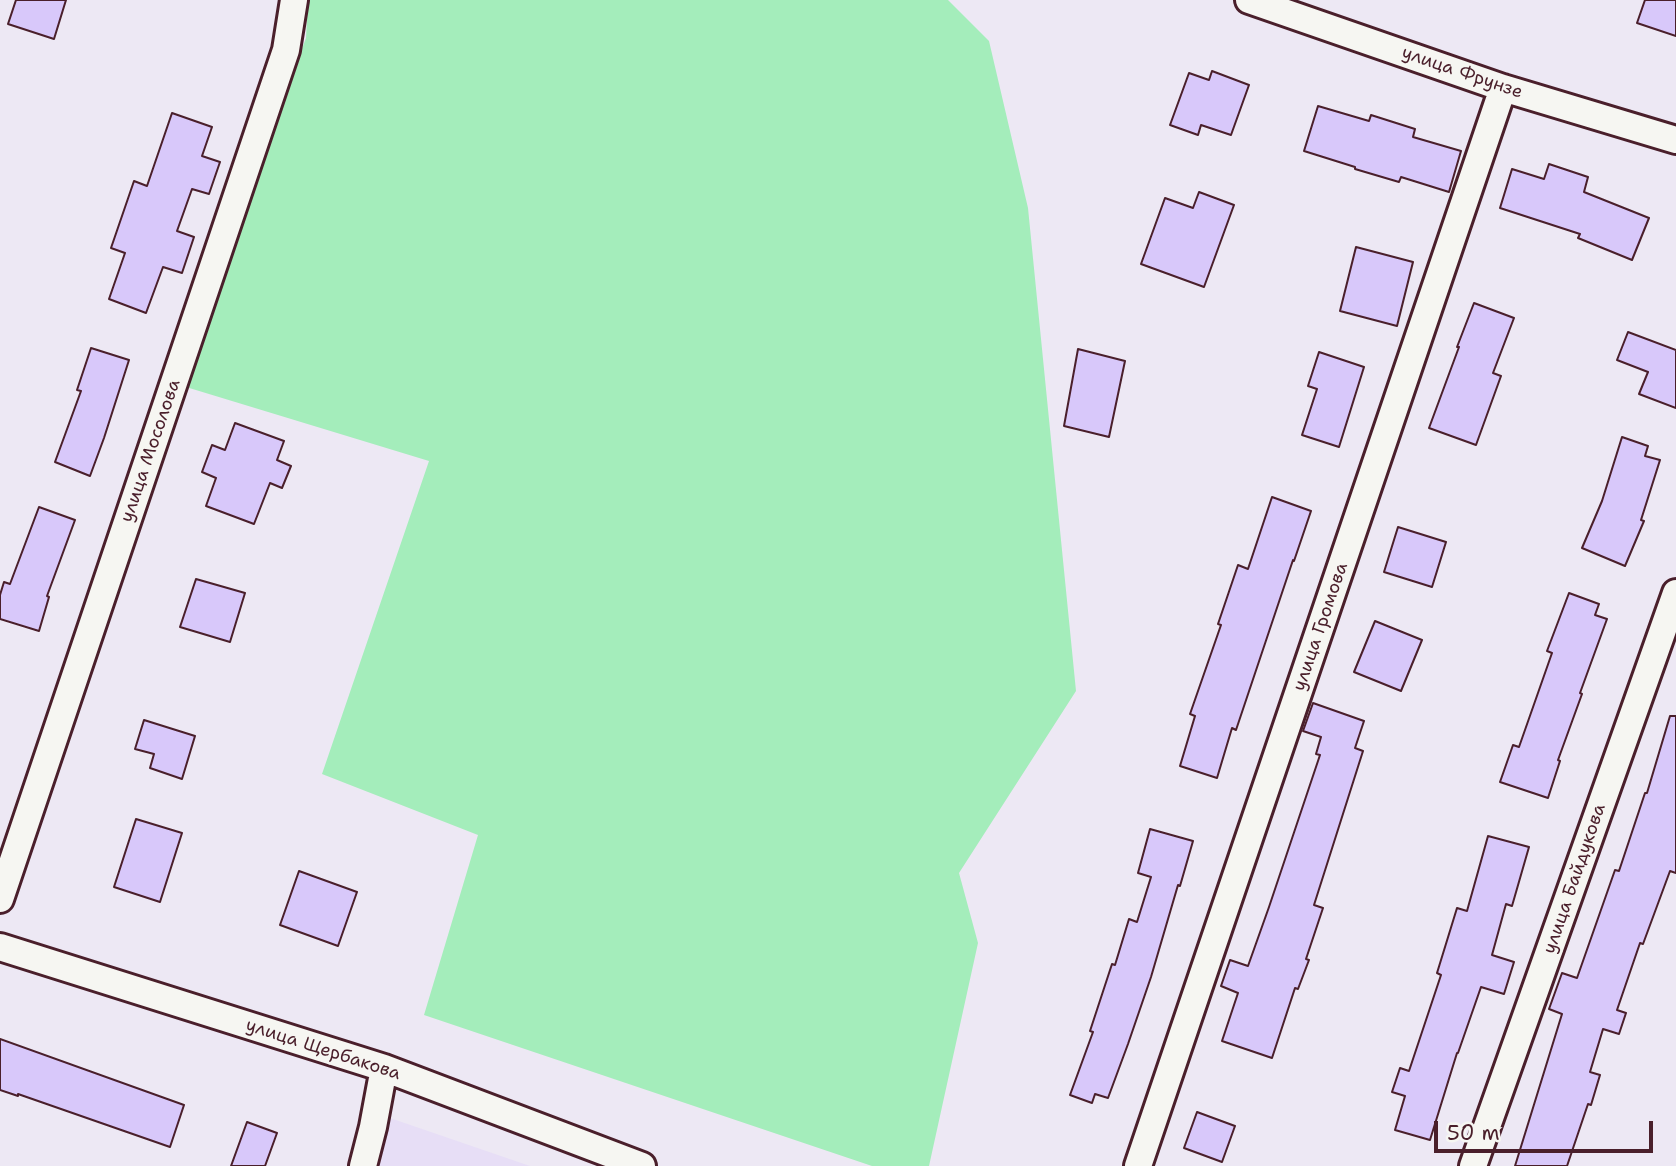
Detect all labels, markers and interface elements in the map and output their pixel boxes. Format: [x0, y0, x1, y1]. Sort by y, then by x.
street label: улица Фрунзе [1399, 42, 1525, 104]
street label: улица Мосолова [116, 377, 186, 525]
street label: улица Громова [1289, 560, 1353, 694]
street label: улица Байдукова [1539, 801, 1611, 957]
street label: улица Щербакова [243, 1015, 403, 1085]
scale bar [1438, 1106, 1657, 1150]
text: 50 m [1447, 1119, 1500, 1147]

